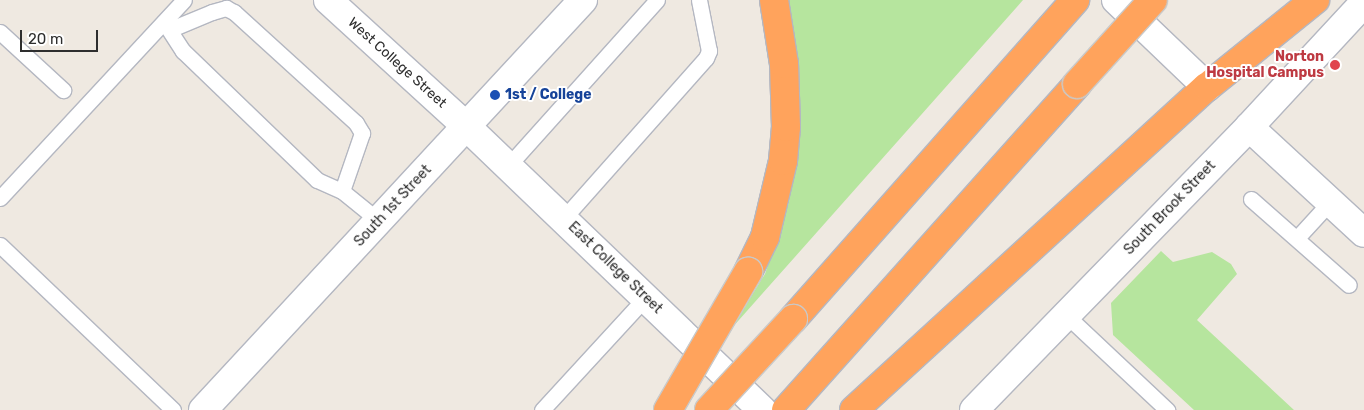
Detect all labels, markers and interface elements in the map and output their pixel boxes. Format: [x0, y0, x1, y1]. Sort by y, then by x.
street label: West College Street [344, 14, 450, 112]
scale bar [22, 20, 100, 52]
text: 20 m [28, 30, 63, 48]
place label: Norton Hospital Campus [1206, 49, 1324, 82]
marker: Norton Hospital Campus [1328, 58, 1342, 72]
place label: 1st / College [505, 87, 592, 103]
marker: 1st / College [489, 89, 501, 101]
street label: South Brook Street [1121, 157, 1219, 259]
street label: South 1st Street [351, 162, 435, 250]
street label: East College Street [564, 219, 666, 317]

